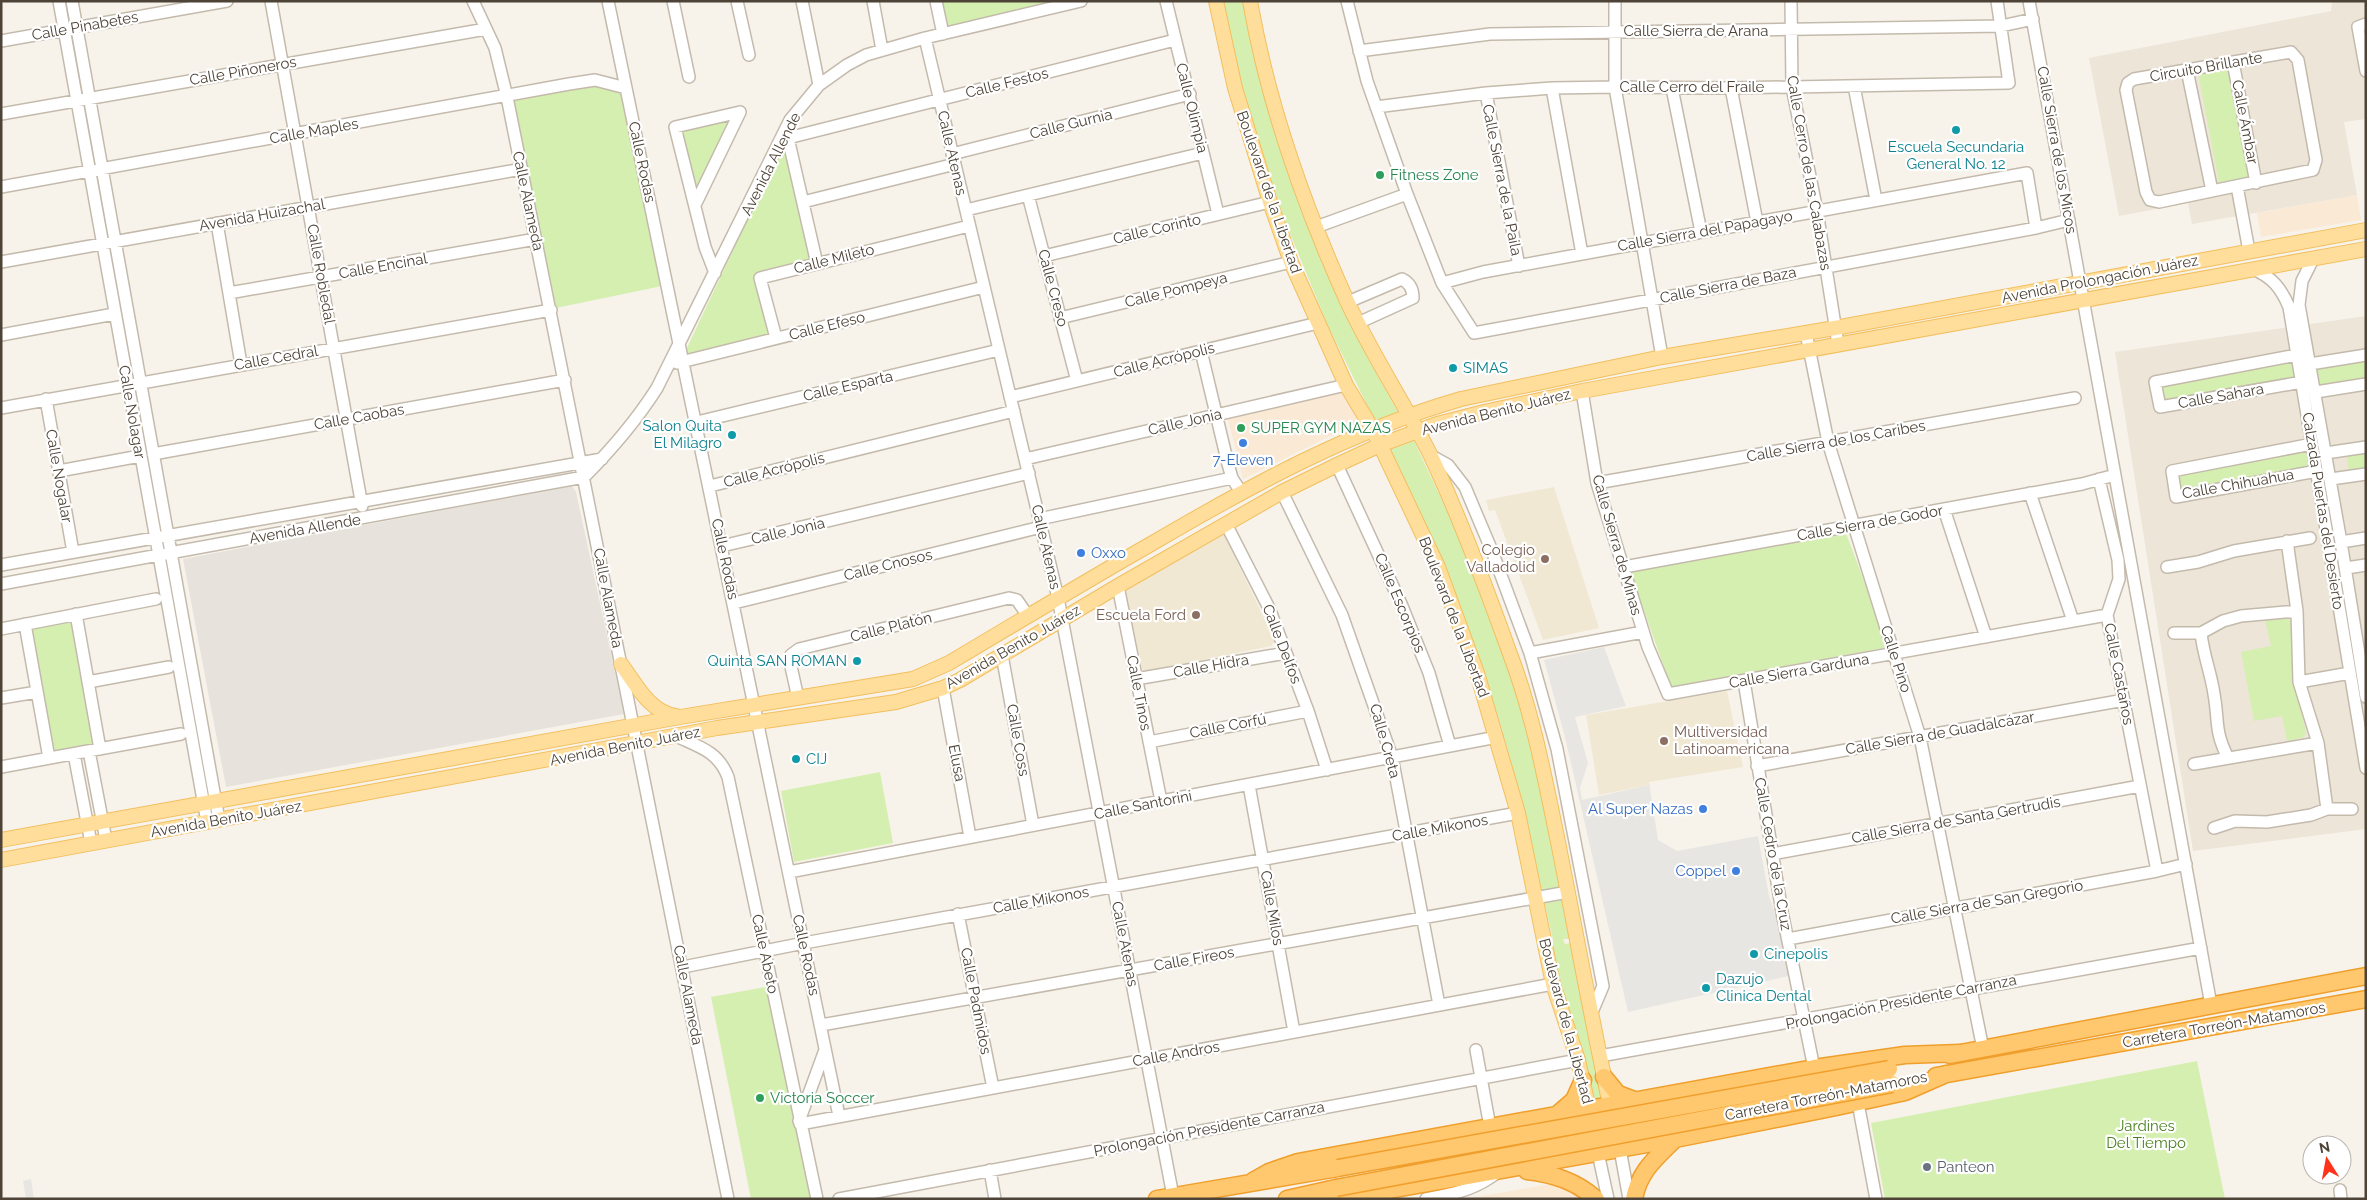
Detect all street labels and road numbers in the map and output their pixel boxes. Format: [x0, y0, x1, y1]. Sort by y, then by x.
street label: Calle Pinabetes [30, 8, 140, 44]
street label: Calle Sierra de Arana [1624, 22, 1768, 40]
street label: Circuito Brillante [2148, 48, 2264, 86]
street label: Calle Piñoneros [188, 53, 298, 89]
street label: Calle Olimpia [1172, 61, 1212, 155]
street label: Calle Festos [964, 64, 1050, 102]
street label: Calle Sierra de los Micos [2033, 65, 2081, 235]
street label: Calle Cerro de las Calabazas [1783, 74, 1835, 272]
street label: Calle Cerro del Fraile [1620, 78, 1765, 96]
street label: Calle Ámbar [2228, 78, 2262, 166]
street label: Calle Sierra de la Paila [1478, 103, 1526, 257]
street label: Calle Gurnia [1028, 105, 1114, 143]
street label: Boulevard de la Libertad [1233, 108, 1305, 276]
street label: Avenida Allende [737, 109, 805, 218]
street label: Calle Atenas [934, 109, 970, 197]
street label: Calle Maples [268, 114, 360, 148]
street label: Calle Rodas [625, 120, 659, 204]
street label: Calle Alameda [509, 150, 547, 252]
street label: Avenida Huizachal [198, 195, 327, 235]
street label: Calle Sierra del Papagayo [1616, 207, 1794, 255]
street label: Calle Corinto [1111, 210, 1203, 248]
street label: Calle Robledal [303, 222, 339, 326]
street label: Calle Mileto [792, 240, 876, 278]
street label: Calle Creso [1034, 247, 1072, 329]
street label: Calle Encinal [337, 249, 430, 283]
street label: Avenida Prolongación Juárez [2000, 251, 2200, 307]
street label: Calle Sierra de Baza [1658, 263, 1798, 307]
street label: Calle Pompeya [1123, 269, 1229, 311]
street label: Calle Efeso [787, 308, 867, 344]
street label: Calle Acrópolis [1112, 339, 1216, 381]
street label: Calle Cedral [232, 342, 320, 374]
street label: Calle Nolagar [115, 364, 149, 461]
street label: Calle Esparta [801, 367, 895, 405]
street label: Calle Sahara [2177, 380, 2265, 412]
street label: Avenida Benito Juárez [1420, 385, 1572, 439]
street label: Calle Caobas [312, 400, 406, 434]
street label: Calle Jonia [1146, 405, 1224, 439]
street label: Calzada Puertas del Desierto [2299, 411, 2348, 611]
street label: Calle Sierra de los Caribes [1745, 416, 1927, 466]
street label: Calle Nogalar [42, 428, 76, 525]
street label: Calle Acrópolis [722, 449, 826, 491]
street label: Calle Chihuahua [2181, 465, 2295, 503]
street label: Calle Sierra de Minas [1588, 473, 1646, 617]
street label: Calle Sierra de Godor [1796, 501, 1945, 545]
street label: Calle Atenas [1028, 503, 1064, 591]
street label: Avenida Allende [248, 510, 362, 548]
street label: Calle Jonia [749, 514, 827, 548]
street label: Calle Rodas [708, 517, 742, 601]
street label: Boulevard de la Libertad [1415, 534, 1493, 700]
street label: Calle Cnosos [842, 545, 934, 585]
street label: Calle Alameda [590, 547, 626, 649]
street label: Calle Escorpios [1371, 550, 1429, 656]
street label: Avenida Benito Juárez [942, 601, 1084, 693]
street label: Calle Delfos [1259, 602, 1305, 686]
street label: Calle Platón [848, 608, 934, 646]
street label: Calle Castaños [2100, 622, 2138, 726]
street label: Calle Pino [1877, 623, 1915, 695]
street label: Calle Sierra Garduna [1727, 650, 1871, 692]
street label: Calle Hidra [1172, 651, 1250, 681]
street label: Calle Tinos [1123, 654, 1155, 732]
street label: Calle Creta [1366, 702, 1404, 780]
street label: Calle Coss [1003, 703, 1033, 777]
street label: Calle Sierra de Guadalcázar [1844, 707, 2037, 758]
street label: Calle Corfú [1188, 710, 1268, 742]
street label: Avenida Benito Juárez [548, 723, 702, 769]
street label: Elusa [945, 743, 969, 783]
street label: Calle Cedro de la Cruz [1751, 776, 1795, 932]
street label: Calle Santorini [1092, 787, 1194, 823]
street label: Calle Sierra de Santa Gertrudis [1850, 793, 2062, 847]
street label: Avenida Benito Juárez [149, 797, 303, 841]
street label: Calle Mikonos [1391, 811, 1489, 845]
street label: Calle Milos [1257, 869, 1287, 947]
street label: Calle Sierra de San Gregorio [1889, 876, 2085, 928]
street label: Calle Mikonos [992, 883, 1090, 917]
street label: Calle Atenas [1108, 900, 1142, 988]
street label: Calle Abeto [748, 913, 782, 995]
street label: Calle Rodas [789, 913, 823, 997]
street label: Boulevard de la Libertad [1535, 936, 1597, 1106]
street label: Calle Fireos [1152, 943, 1236, 975]
street label: Calle Alameda [670, 944, 706, 1046]
street label: Calle Padmidos [957, 946, 995, 1056]
street label: Prolongación Presidente Carranza [1784, 971, 2018, 1033]
street label: Carretera Torreón-Matamoros [2121, 998, 2327, 1052]
street label: Calle Andros [1131, 1037, 1221, 1071]
street label: Carretera Torreón-Matamoros [1723, 1068, 1929, 1124]
street label: Prolongación Presidente Carranza [1092, 1098, 1326, 1160]

